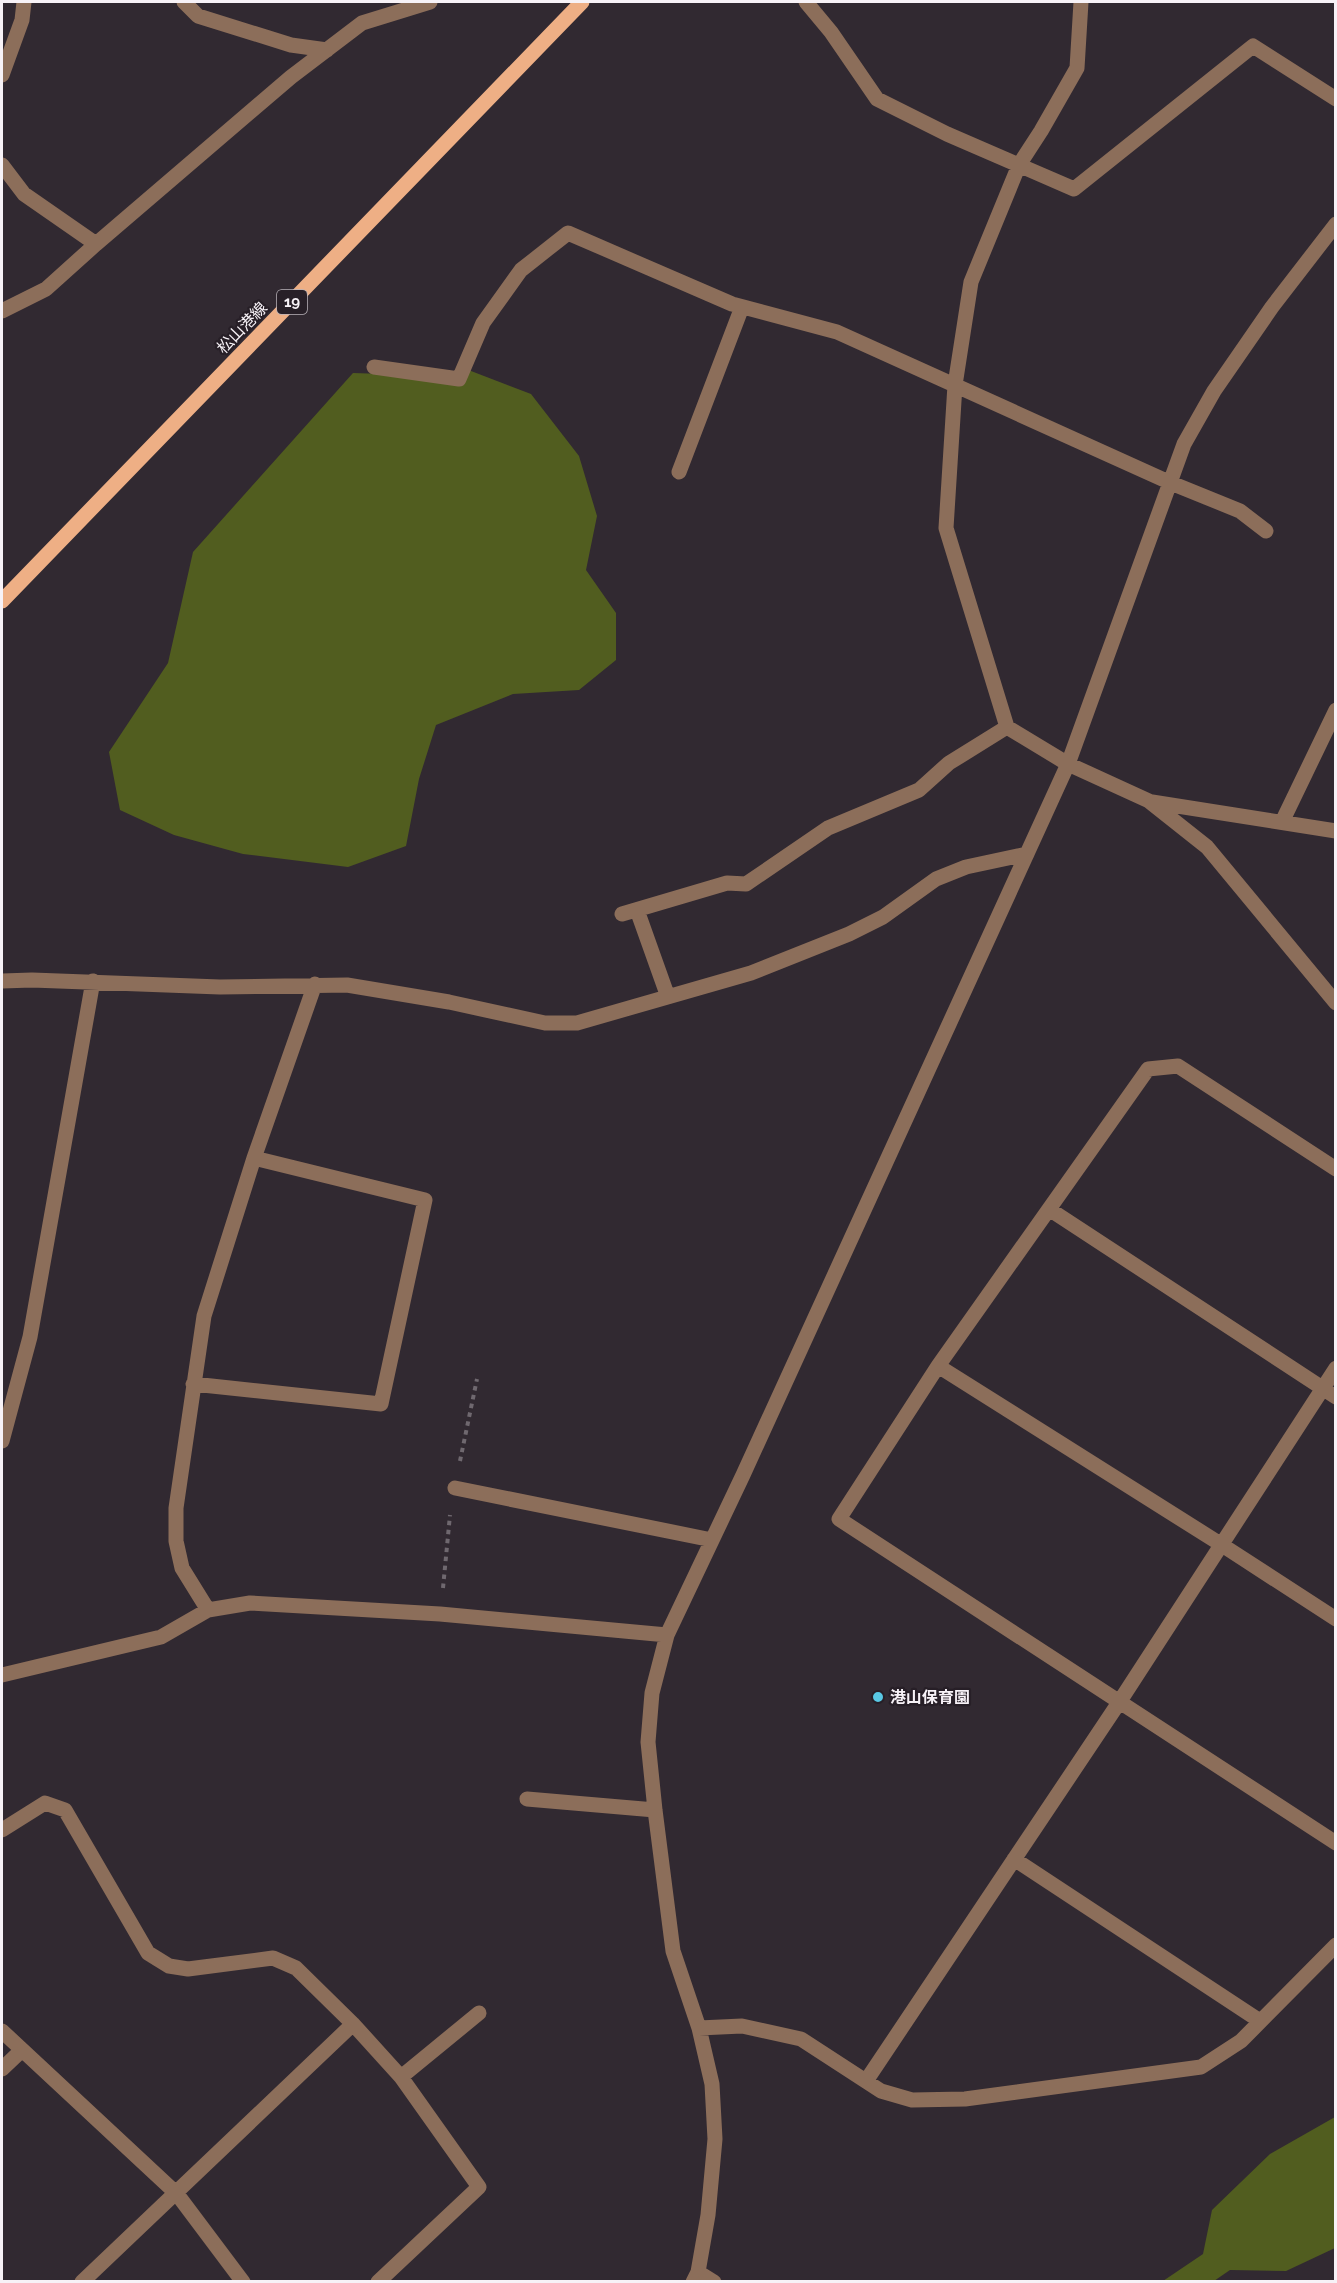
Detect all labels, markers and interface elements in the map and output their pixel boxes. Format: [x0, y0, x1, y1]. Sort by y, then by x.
road number: 19 [277, 290, 307, 314]
street label: 松山港線 [213, 298, 271, 358]
place label: 港山保育園 [890, 1688, 970, 1707]
marker: 港山保育園 [871, 1690, 885, 1704]

